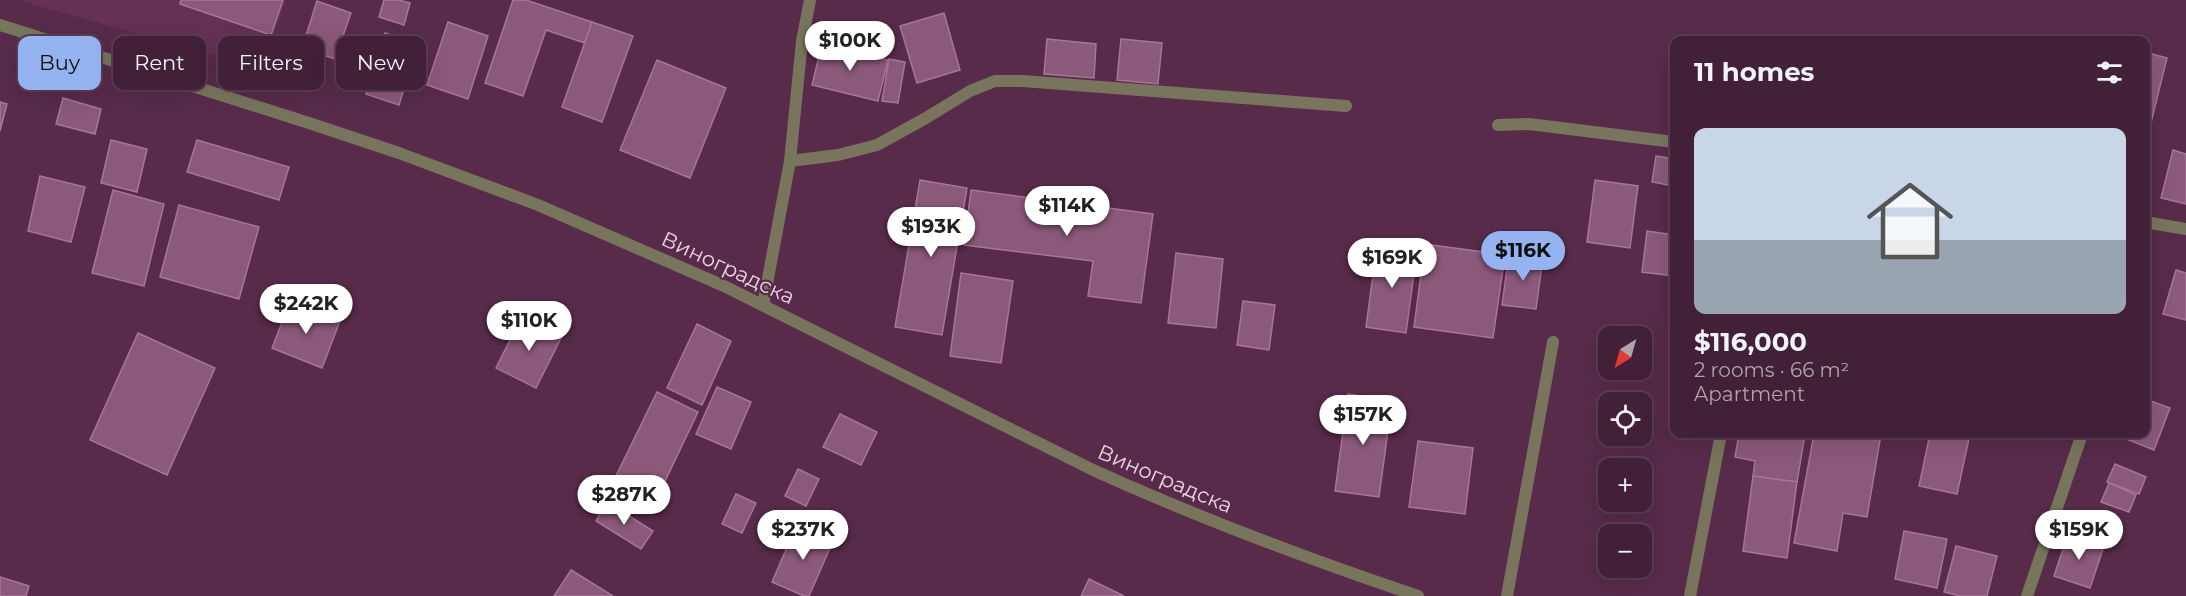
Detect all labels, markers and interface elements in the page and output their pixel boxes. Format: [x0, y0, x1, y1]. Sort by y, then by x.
pin: $100K [808, 21, 892, 72]
text: $100K [819, 28, 881, 52]
chip: Buy [18, 36, 101, 90]
chip: Rent [113, 36, 206, 90]
chip: Filters [218, 36, 324, 90]
chip: New [336, 36, 426, 90]
text: 11 homes [1694, 56, 1814, 88]
icon: filters [2093, 56, 2126, 89]
icon: home [1856, 167, 1964, 275]
pin: $114K [1025, 186, 1109, 237]
text: $114K [1039, 193, 1095, 217]
pin: $193K [889, 207, 973, 258]
text: $193K [901, 214, 961, 238]
street label: Виноградска [658, 226, 799, 309]
pin: $116K [1481, 231, 1565, 282]
pin: $169K [1350, 238, 1434, 289]
text: $116K [1495, 238, 1551, 262]
text: $169K [1362, 245, 1422, 269]
pin: $242K [264, 284, 348, 335]
text: $242K [274, 291, 338, 315]
pin: $110K [487, 301, 571, 352]
text: $110K [501, 308, 557, 332]
north arrow [1598, 326, 1652, 380]
map controls [1598, 326, 1652, 578]
text: $116,000 [1694, 326, 1807, 358]
text: 2 rooms · 66 m² [1694, 358, 1849, 382]
text: Apartment [1694, 382, 1805, 406]
button: locate [1598, 392, 1652, 446]
pin: $157K [1321, 395, 1405, 446]
text: $157K [1333, 402, 1393, 426]
street label: Виноградска [1094, 439, 1236, 518]
button: + [1598, 458, 1652, 512]
pin: $287K [582, 475, 666, 526]
text: $287K [592, 482, 656, 506]
pin: $237K [761, 510, 845, 561]
pin: $159K [2037, 510, 2121, 561]
text: $237K [771, 517, 835, 541]
text: $159K [2049, 517, 2109, 541]
button: − [1598, 524, 1652, 578]

